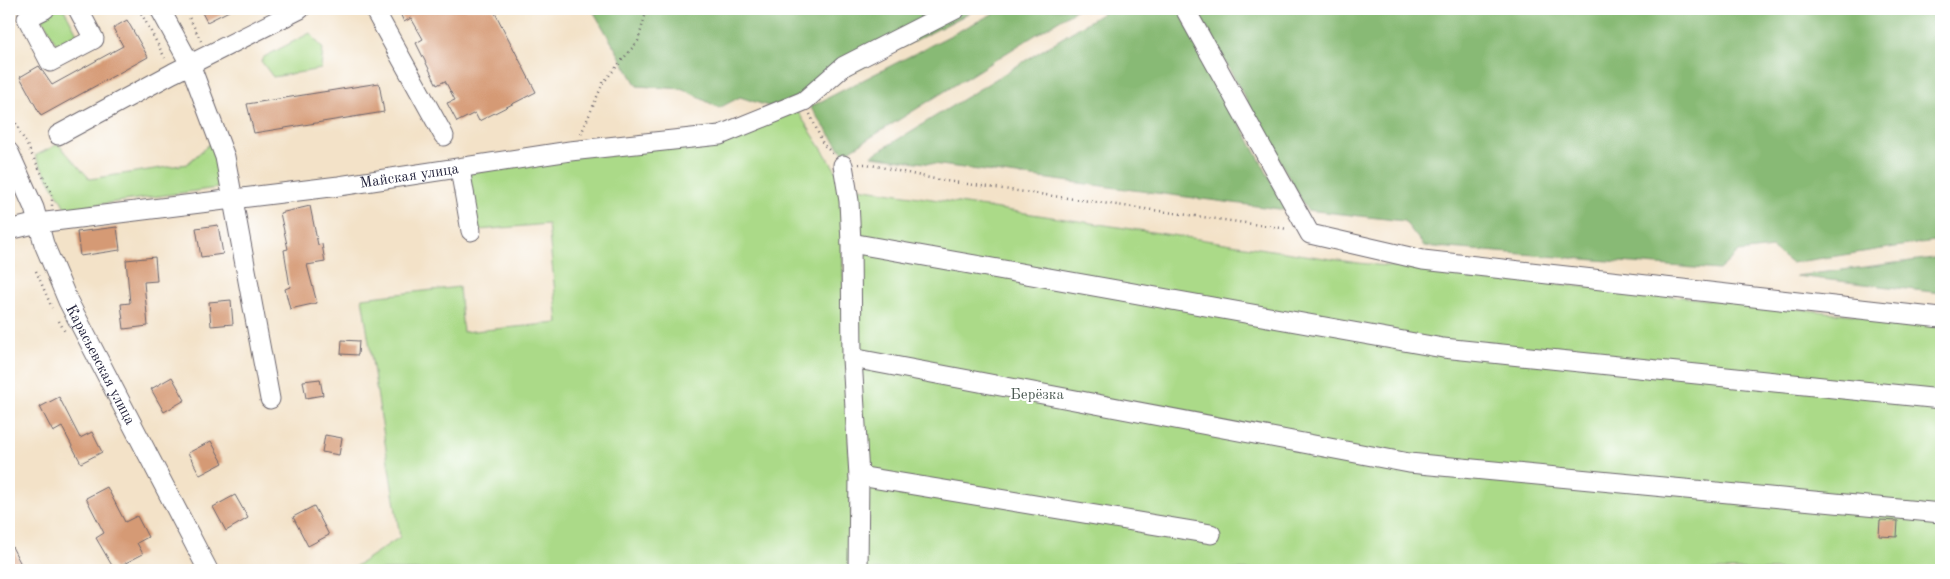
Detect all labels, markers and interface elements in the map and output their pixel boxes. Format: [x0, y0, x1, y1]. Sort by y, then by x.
street label: Майская улица [359, 162, 460, 192]
street label: Карасьевская улица [62, 303, 137, 428]
park label: Берёзка [1010, 388, 1064, 403]

